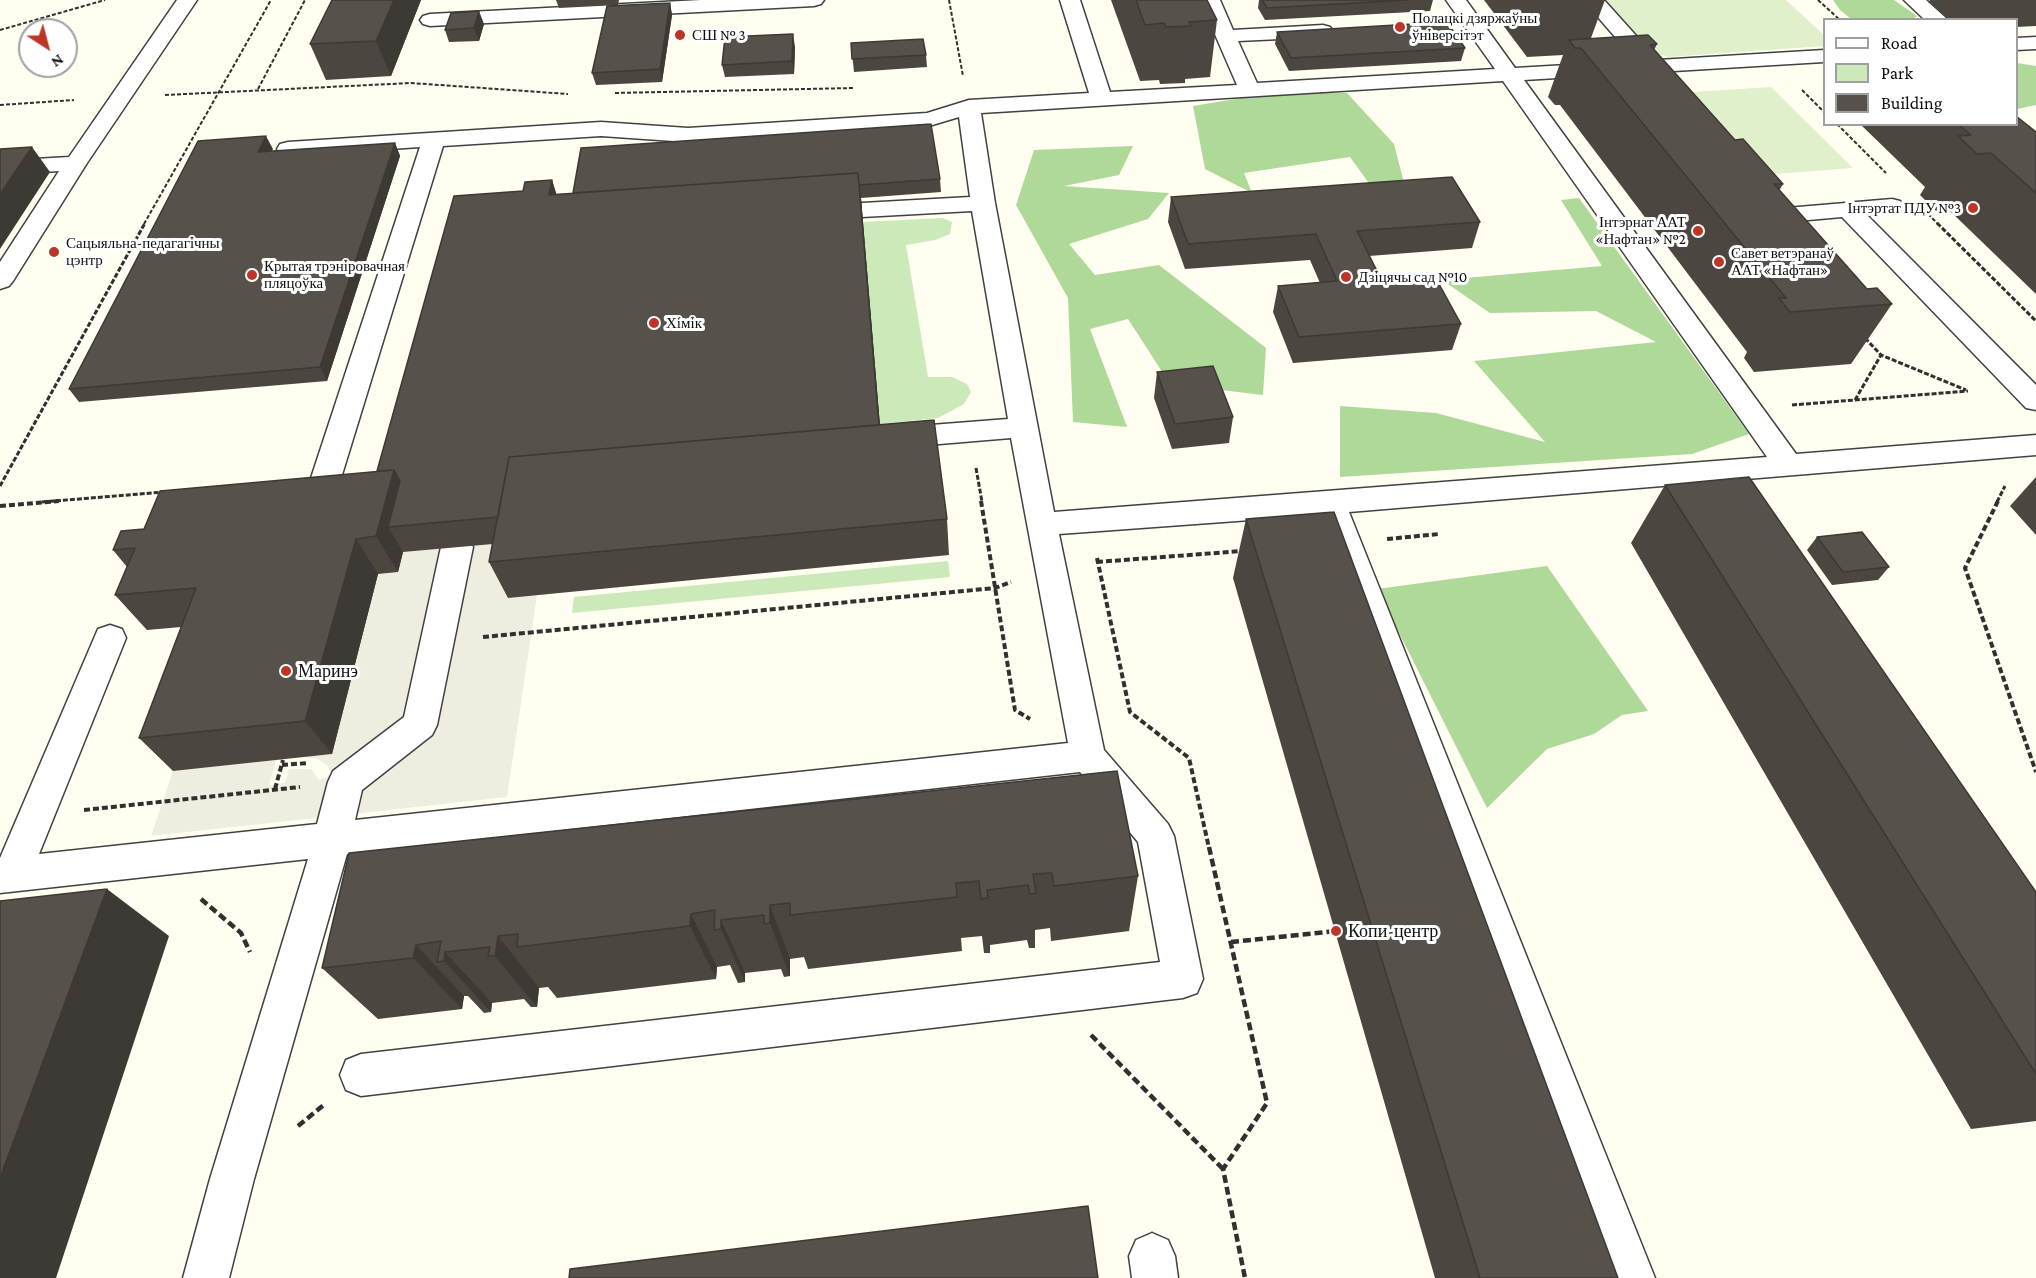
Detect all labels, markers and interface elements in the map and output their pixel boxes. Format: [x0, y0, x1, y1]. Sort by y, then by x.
place label: Полацкі дзяржаўны ўніверсітэт [1412, 9, 1537, 44]
north arrow [18, 18, 78, 78]
legend [1823, 18, 2018, 126]
marker: Полацкі дзяржаўны ўніверсітэт [1393, 20, 1407, 34]
place label: СШ № 3 [692, 26, 746, 44]
marker: СШ № 3 [673, 28, 687, 42]
text: Road [1881, 33, 1918, 53]
text: N [48, 51, 67, 71]
text: Park [1881, 63, 1913, 83]
text: Building [1881, 93, 1942, 113]
place label: Інтэртат ПДУ №3 [1848, 199, 1961, 217]
marker: Інтэртат ПДУ №3 [1966, 201, 1980, 215]
place label: Інтэрнат ААТ «Нафтан» №2 [1595, 213, 1686, 248]
marker: Інтэрнат ААТ «Нафтан» №2 [1691, 224, 1705, 238]
place label: Сацыяльна-педагагічны цэнтр [66, 234, 220, 269]
place label: Савет ветэранаў ААТ «Нафтан» [1731, 244, 1834, 279]
marker: Сацыяльна-педагагічны цэнтр [47, 245, 61, 259]
marker: Савет ветэранаў ААТ «Нафтан» [1712, 255, 1726, 269]
place label: Крытая трэніровачная пляцоўка [264, 257, 405, 292]
marker: Крытая трэніровачная пляцоўка [245, 268, 259, 282]
place label: Дзіцячы сад №10 [1358, 268, 1467, 286]
marker: Дзіцячы сад №10 [1339, 270, 1353, 284]
place label: Хімік [666, 314, 702, 332]
marker: Хімік [647, 316, 661, 330]
place label: Маринэ [298, 660, 358, 682]
marker: Маринэ [279, 664, 293, 678]
place label: Копи-центр [1348, 920, 1438, 942]
marker: Копи-центр [1329, 924, 1343, 938]

